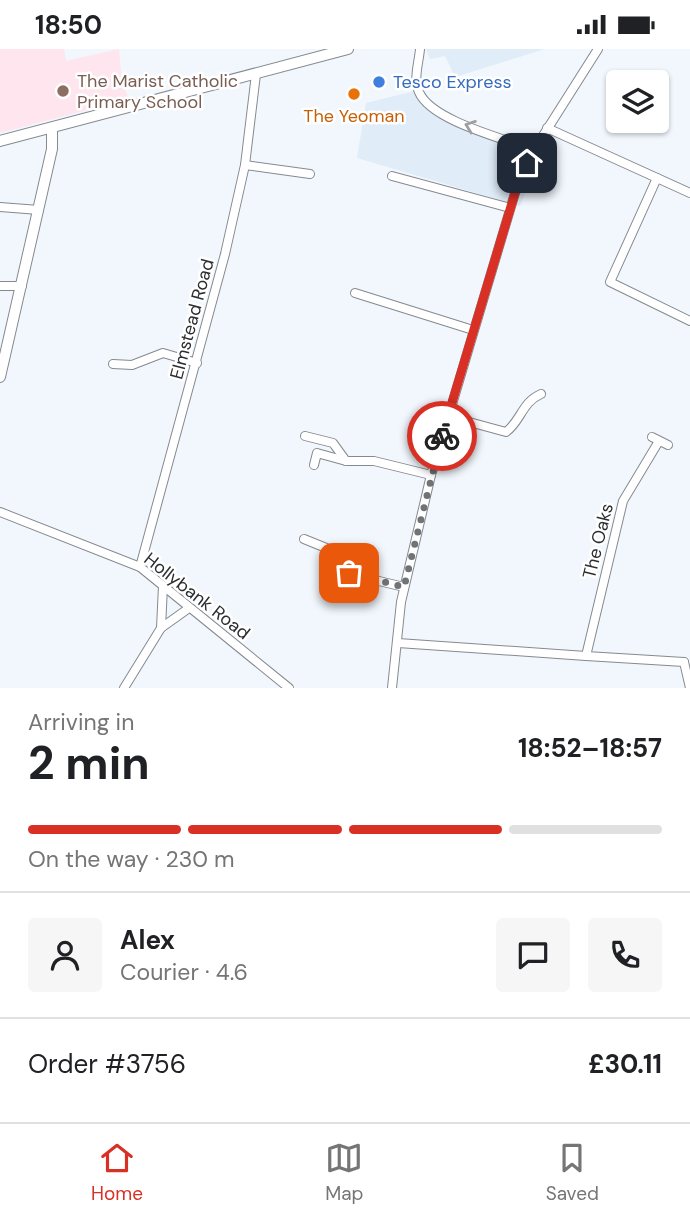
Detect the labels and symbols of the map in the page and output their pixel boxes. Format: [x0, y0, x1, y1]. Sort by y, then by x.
place label: The Marist Catholic Primary School [77, 69, 238, 114]
place label: Tesco Express [393, 70, 511, 94]
marker: Tesco Express [371, 74, 387, 90]
marker: The Marist Catholic Primary School [55, 83, 71, 99]
marker: The Yeoman [346, 86, 362, 102]
place label: The Yeoman [303, 104, 405, 128]
one-way arrow [465, 120, 477, 134]
pin [497, 133, 557, 193]
street label: Elmstead Road [164, 256, 220, 382]
courier [407, 401, 477, 471]
street label: The Oaks [577, 501, 619, 581]
pin [319, 543, 379, 603]
street label: Hollybank Road [139, 547, 255, 645]

